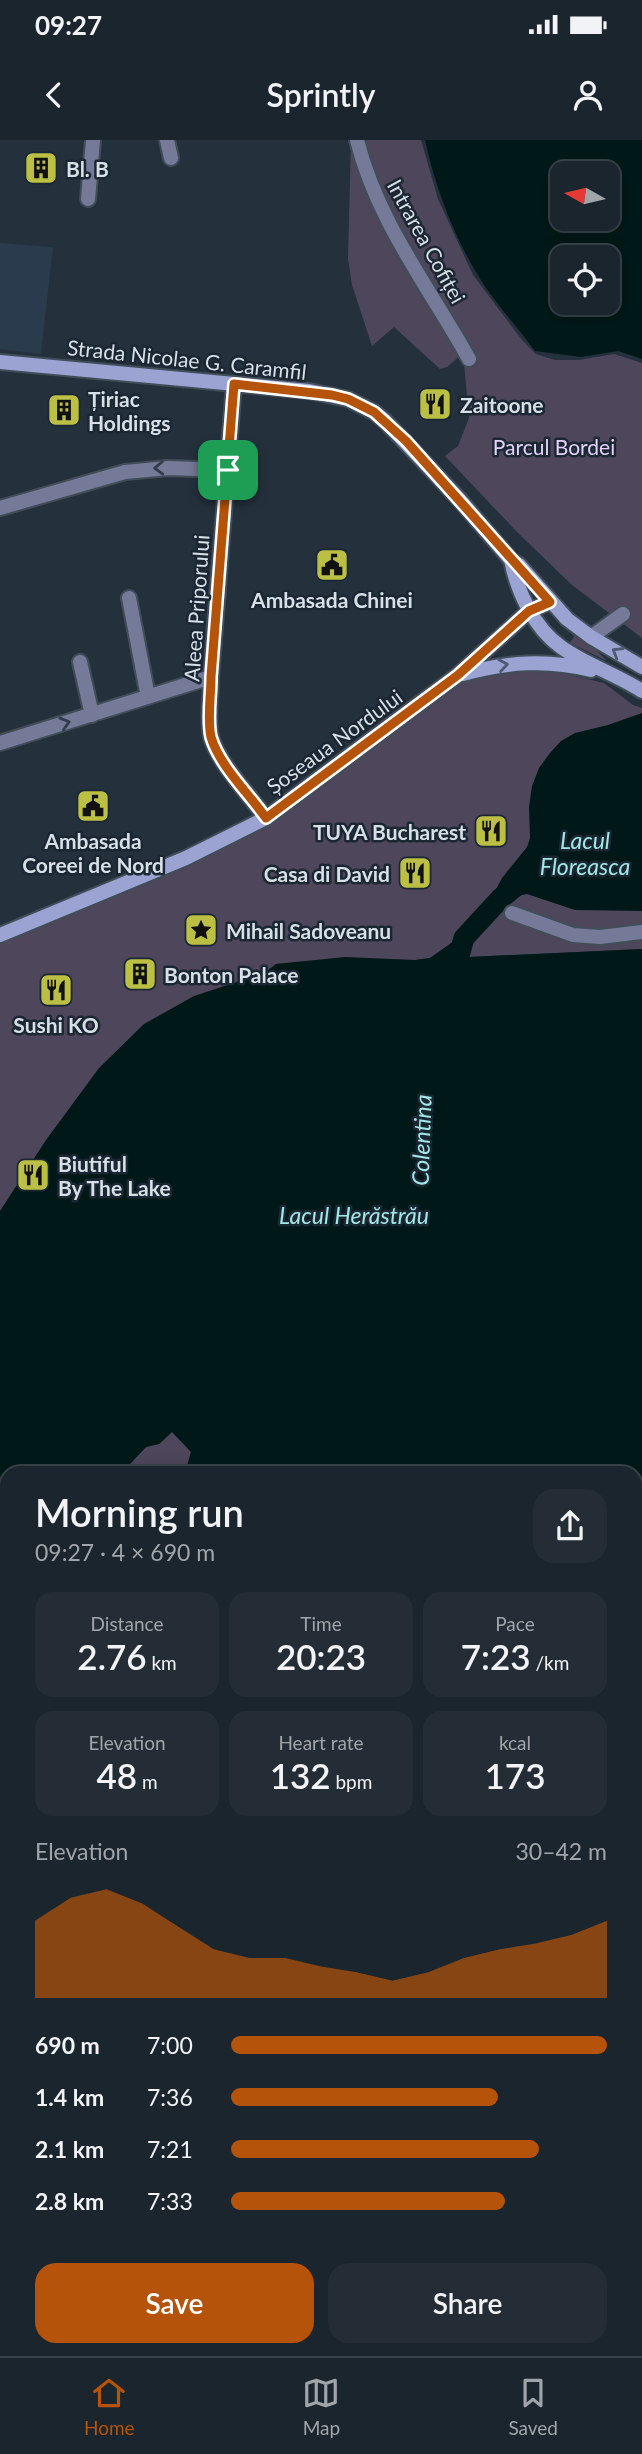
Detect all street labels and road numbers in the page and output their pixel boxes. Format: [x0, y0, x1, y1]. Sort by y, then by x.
street label: Intrarea Cofiței [383, 175, 471, 307]
street label: Strada Nicolae G. Caramfil [66, 334, 308, 384]
street label: Aleea Priporului [178, 534, 214, 682]
street label: Șoseaua Nordului [261, 683, 407, 799]

